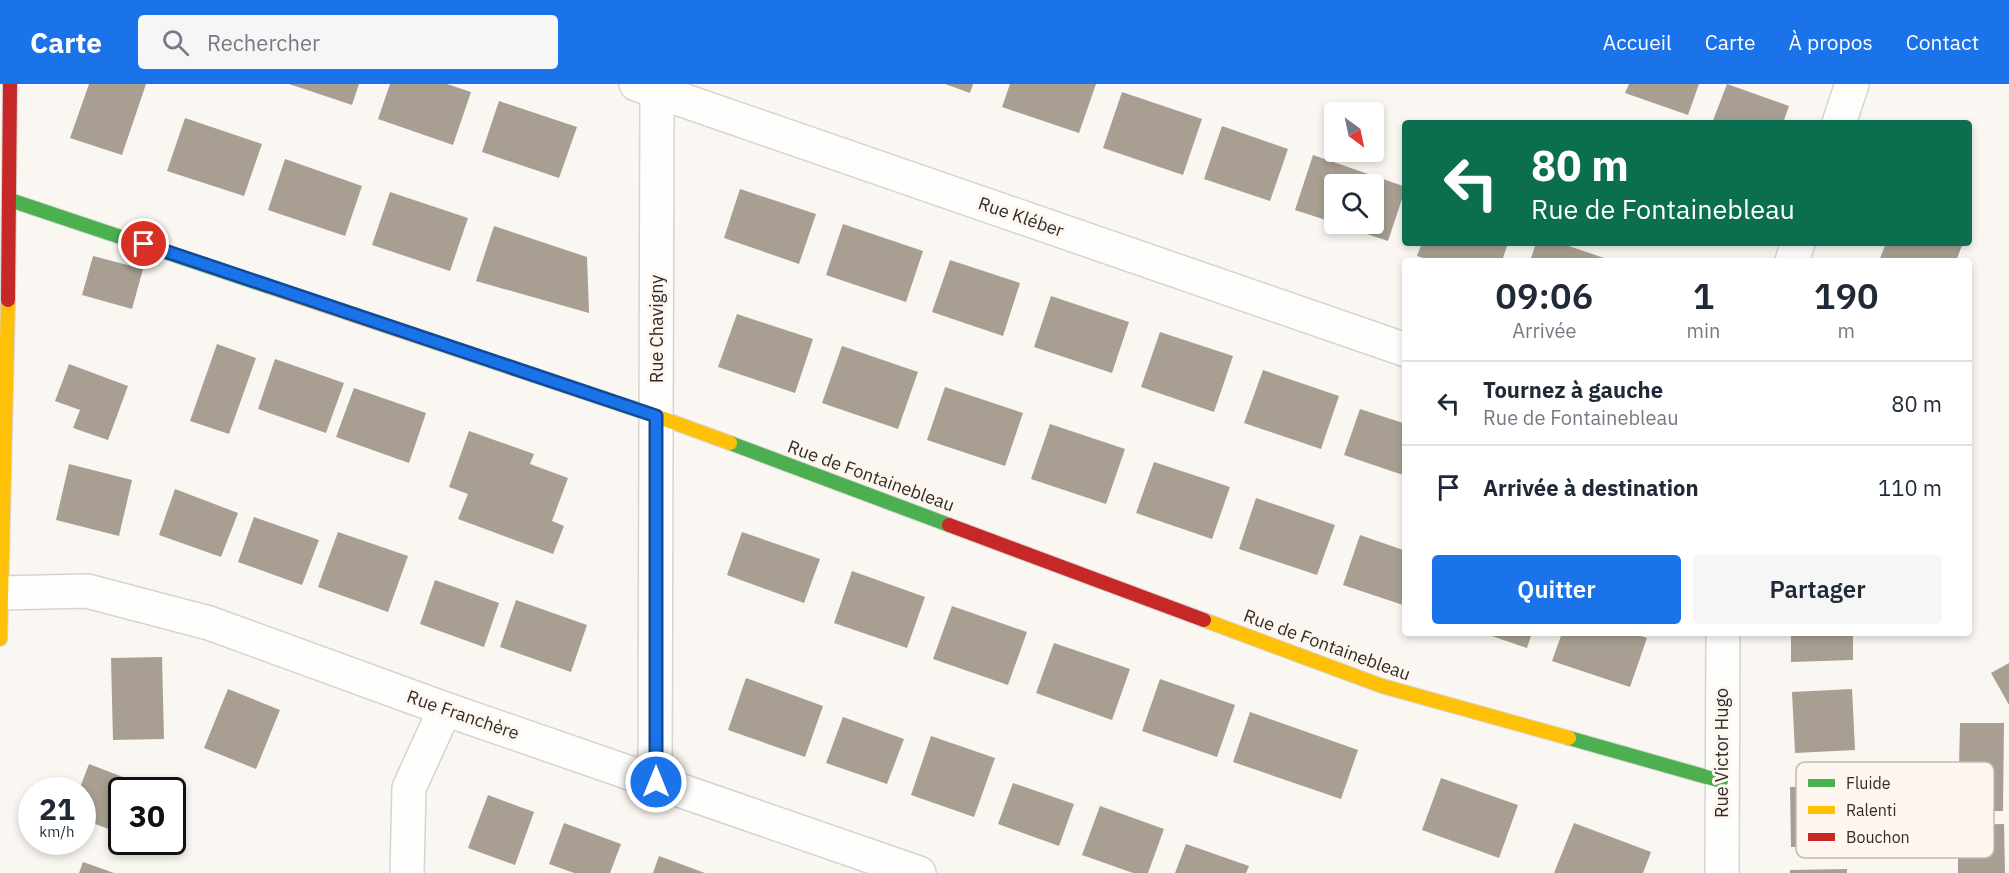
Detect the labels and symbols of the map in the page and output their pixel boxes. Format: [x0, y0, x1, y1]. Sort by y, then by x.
north arrow [1324, 102, 1384, 162]
street label: Rue Kléber [975, 191, 1067, 242]
pin [118, 218, 169, 269]
street label: Rue Chavigny [645, 275, 668, 383]
street label: Rue de Fontainebleau [785, 435, 958, 516]
street label: Rue de Fontainebleau [1241, 604, 1414, 685]
street label: Rue Franchère [404, 685, 523, 745]
street label: Rue Victor Hugo [1710, 688, 1733, 818]
position arrow [624, 750, 688, 814]
legend [1796, 762, 1994, 858]
text: Fluide [1846, 773, 1891, 793]
speed limit sign: 30 [108, 777, 186, 855]
text: Ralenti [1846, 800, 1896, 820]
text: Bouchon [1846, 827, 1910, 847]

